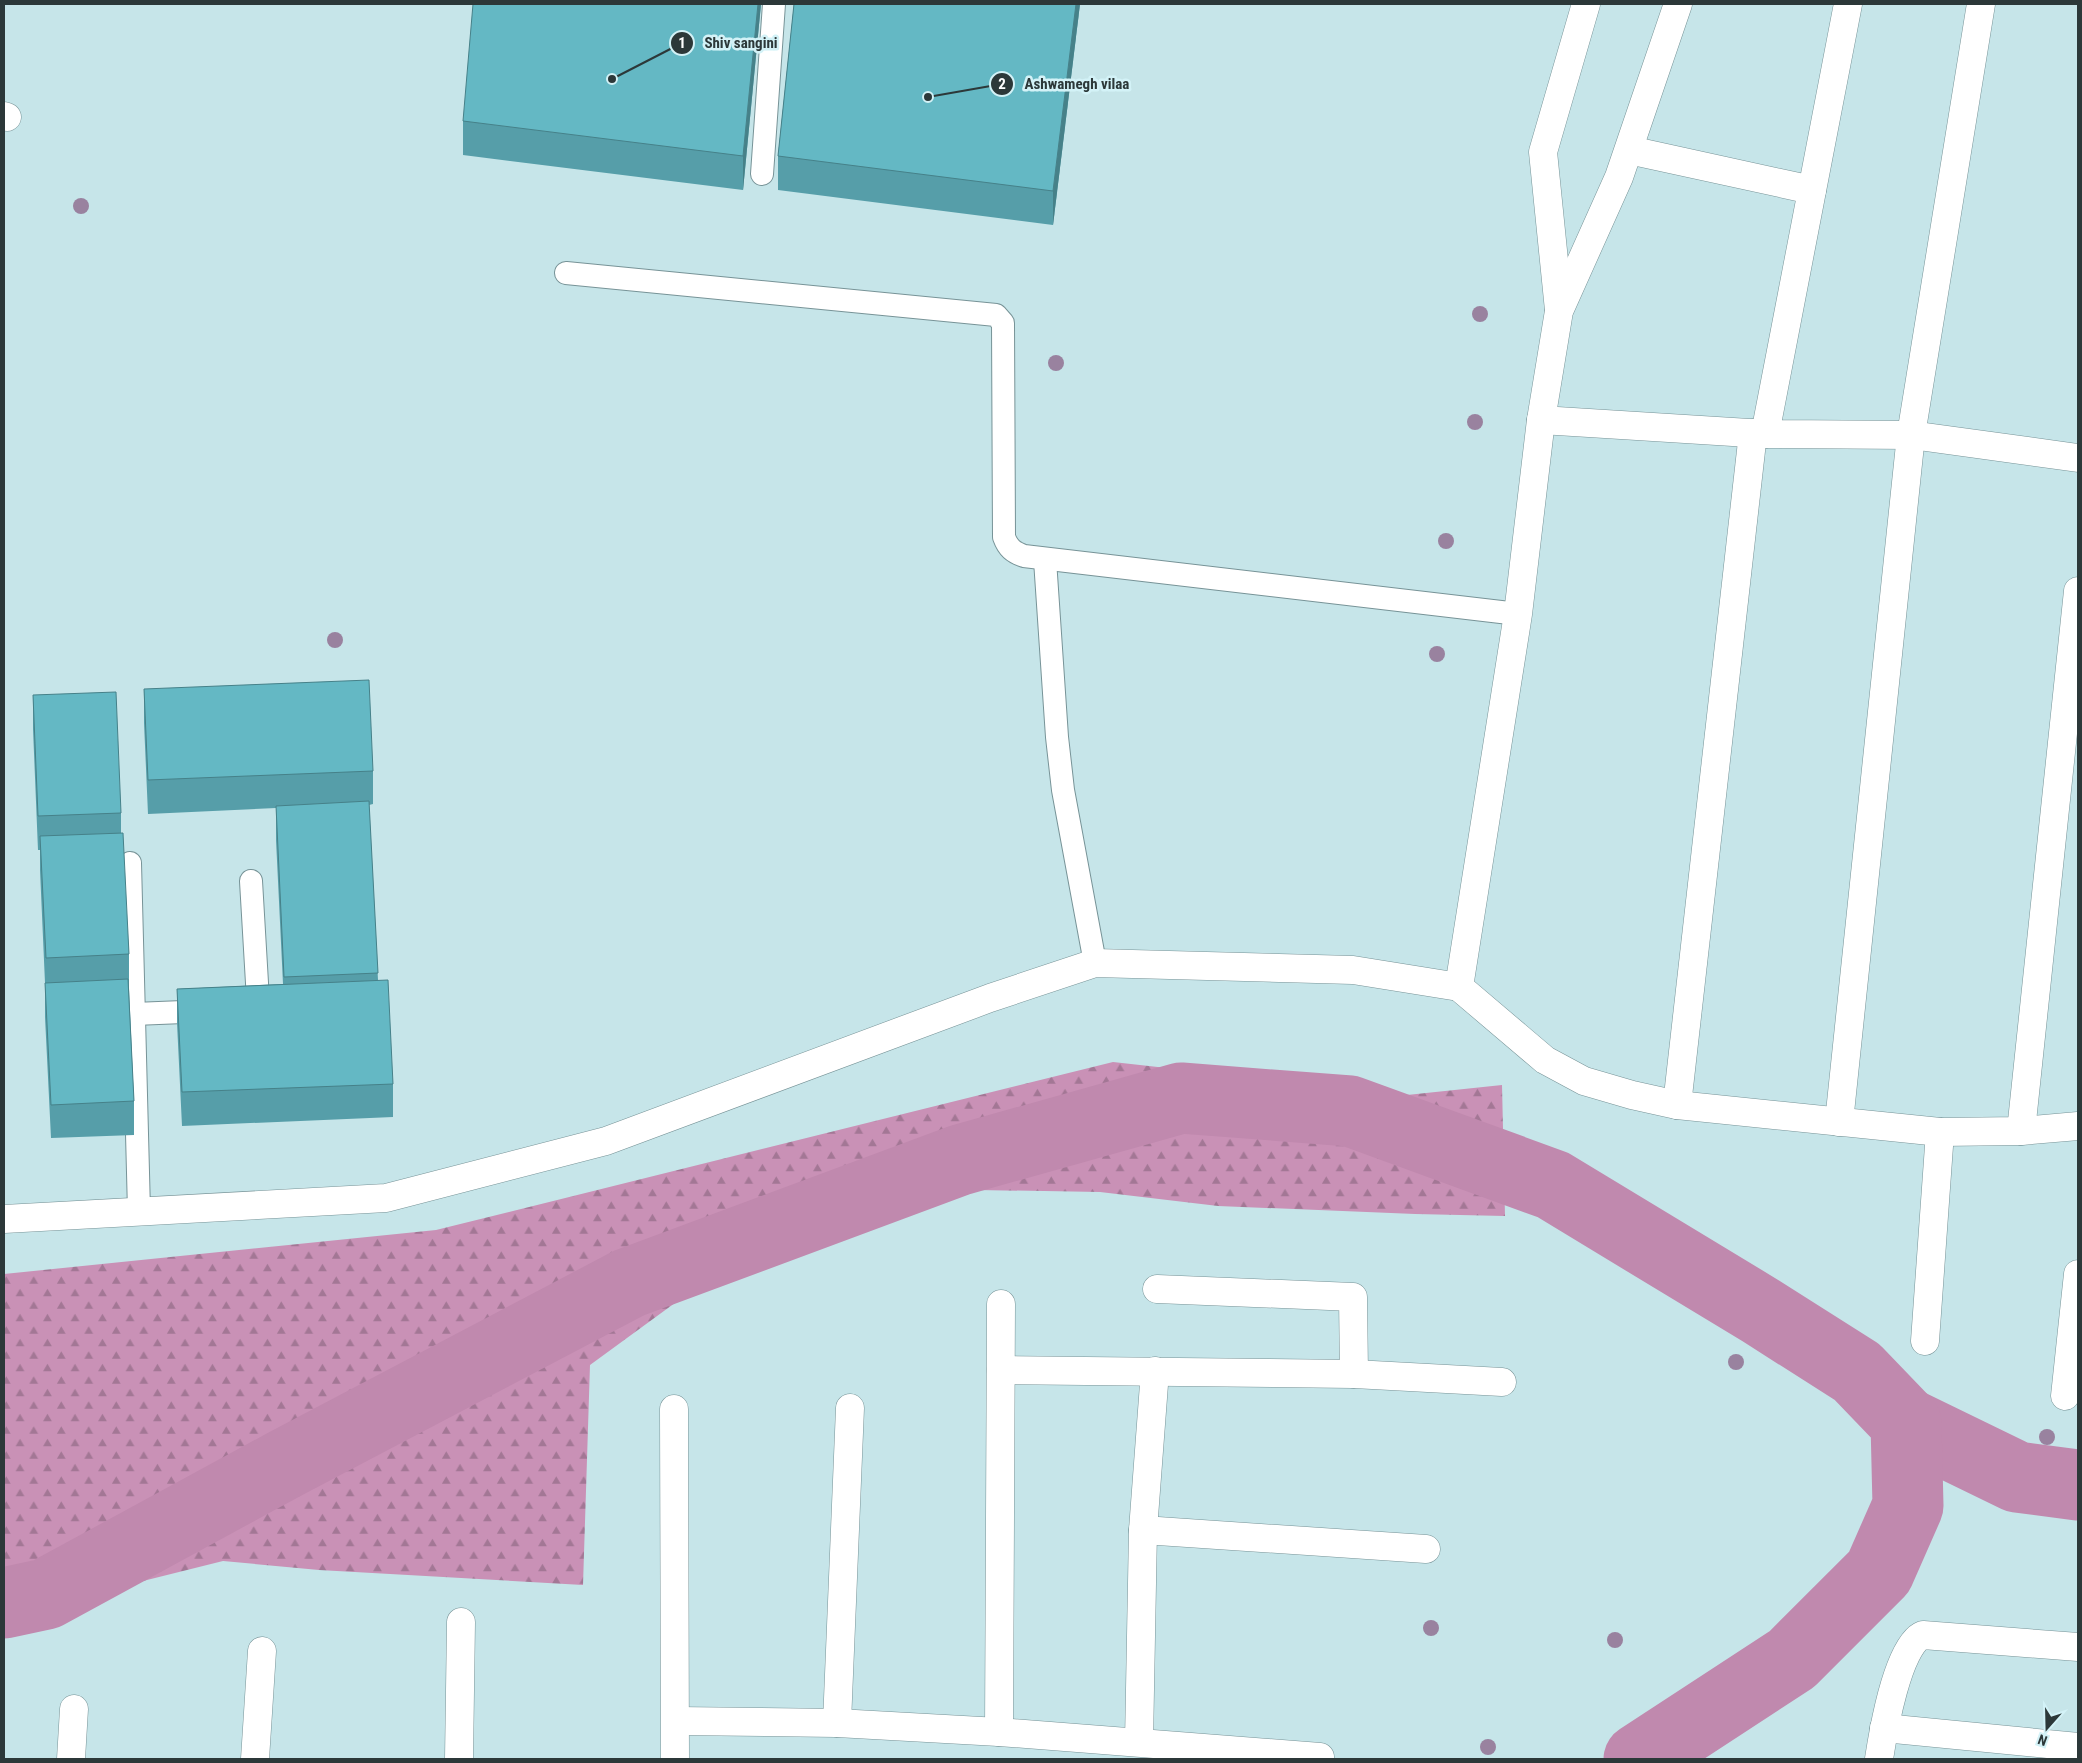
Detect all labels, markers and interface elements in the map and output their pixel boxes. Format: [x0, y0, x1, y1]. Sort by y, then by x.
callout: Shiv sangini [669, 28, 788, 58]
text: 1 [678, 34, 686, 52]
text: Shiv sangini [704, 34, 778, 52]
callout: Ashwamegh vilaa [989, 69, 1139, 99]
text: 2 [998, 75, 1006, 93]
text: Ashwamegh vilaa [1025, 75, 1129, 93]
north arrow [2022, 1703, 2072, 1753]
text: N [2036, 1731, 2049, 1749]

